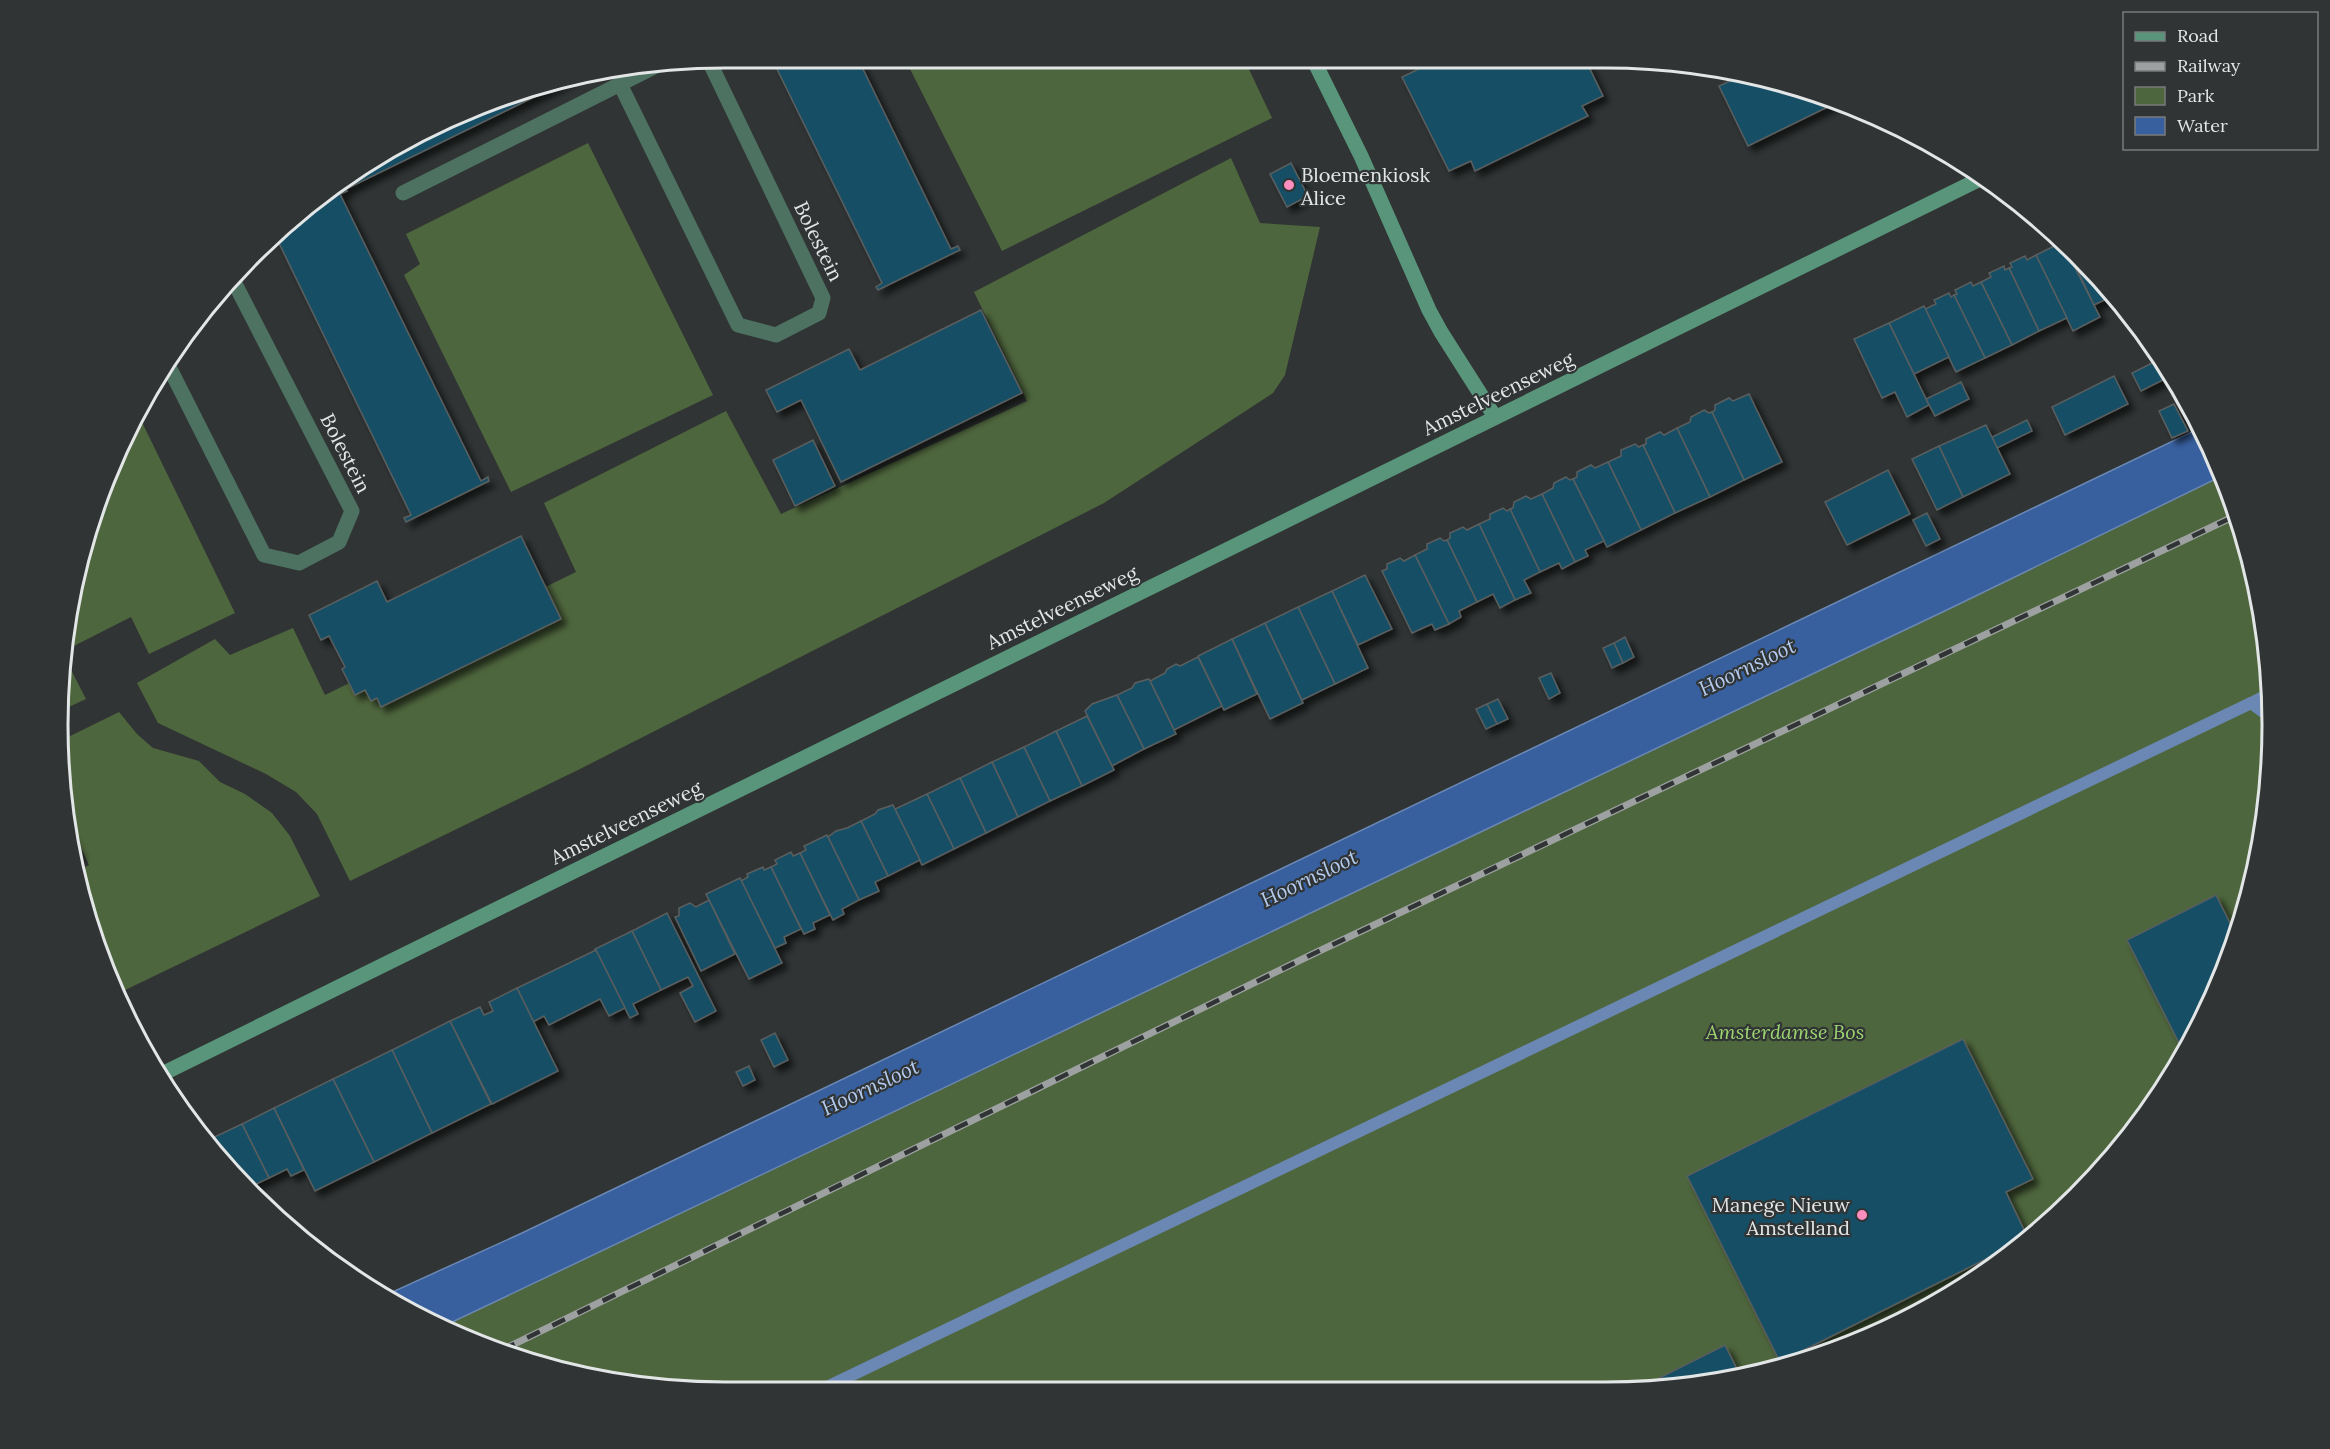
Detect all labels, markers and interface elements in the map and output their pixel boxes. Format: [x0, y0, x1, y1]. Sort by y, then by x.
legend [2123, 12, 2318, 150]
text: Road [2177, 24, 2219, 47]
text: Railway [2177, 54, 2241, 77]
text: Park [2177, 84, 2215, 107]
text: Water [2177, 114, 2228, 137]
place label: Bloemenkiosk Alice [1300, 162, 1430, 210]
marker: Bloemenkiosk Alice [1282, 178, 1296, 192]
street label: Bolestein [789, 197, 849, 285]
street label: Amstelveenseweg [1417, 345, 1578, 441]
street label: Bolestein [315, 409, 377, 497]
street label: Amstelveenseweg [981, 559, 1142, 655]
water label: Hoornsloot [1694, 632, 1800, 702]
street label: Amstelveenseweg [545, 774, 706, 870]
water label: Hoornsloot [1256, 843, 1362, 913]
park label: Amsterdamse Bos [1705, 1019, 1864, 1044]
water label: Hoornsloot [817, 1053, 923, 1121]
place label: Manege Nieuw Amstelland [1712, 1192, 1850, 1240]
marker: Manege Nieuw Amstelland [1855, 1208, 1869, 1222]

